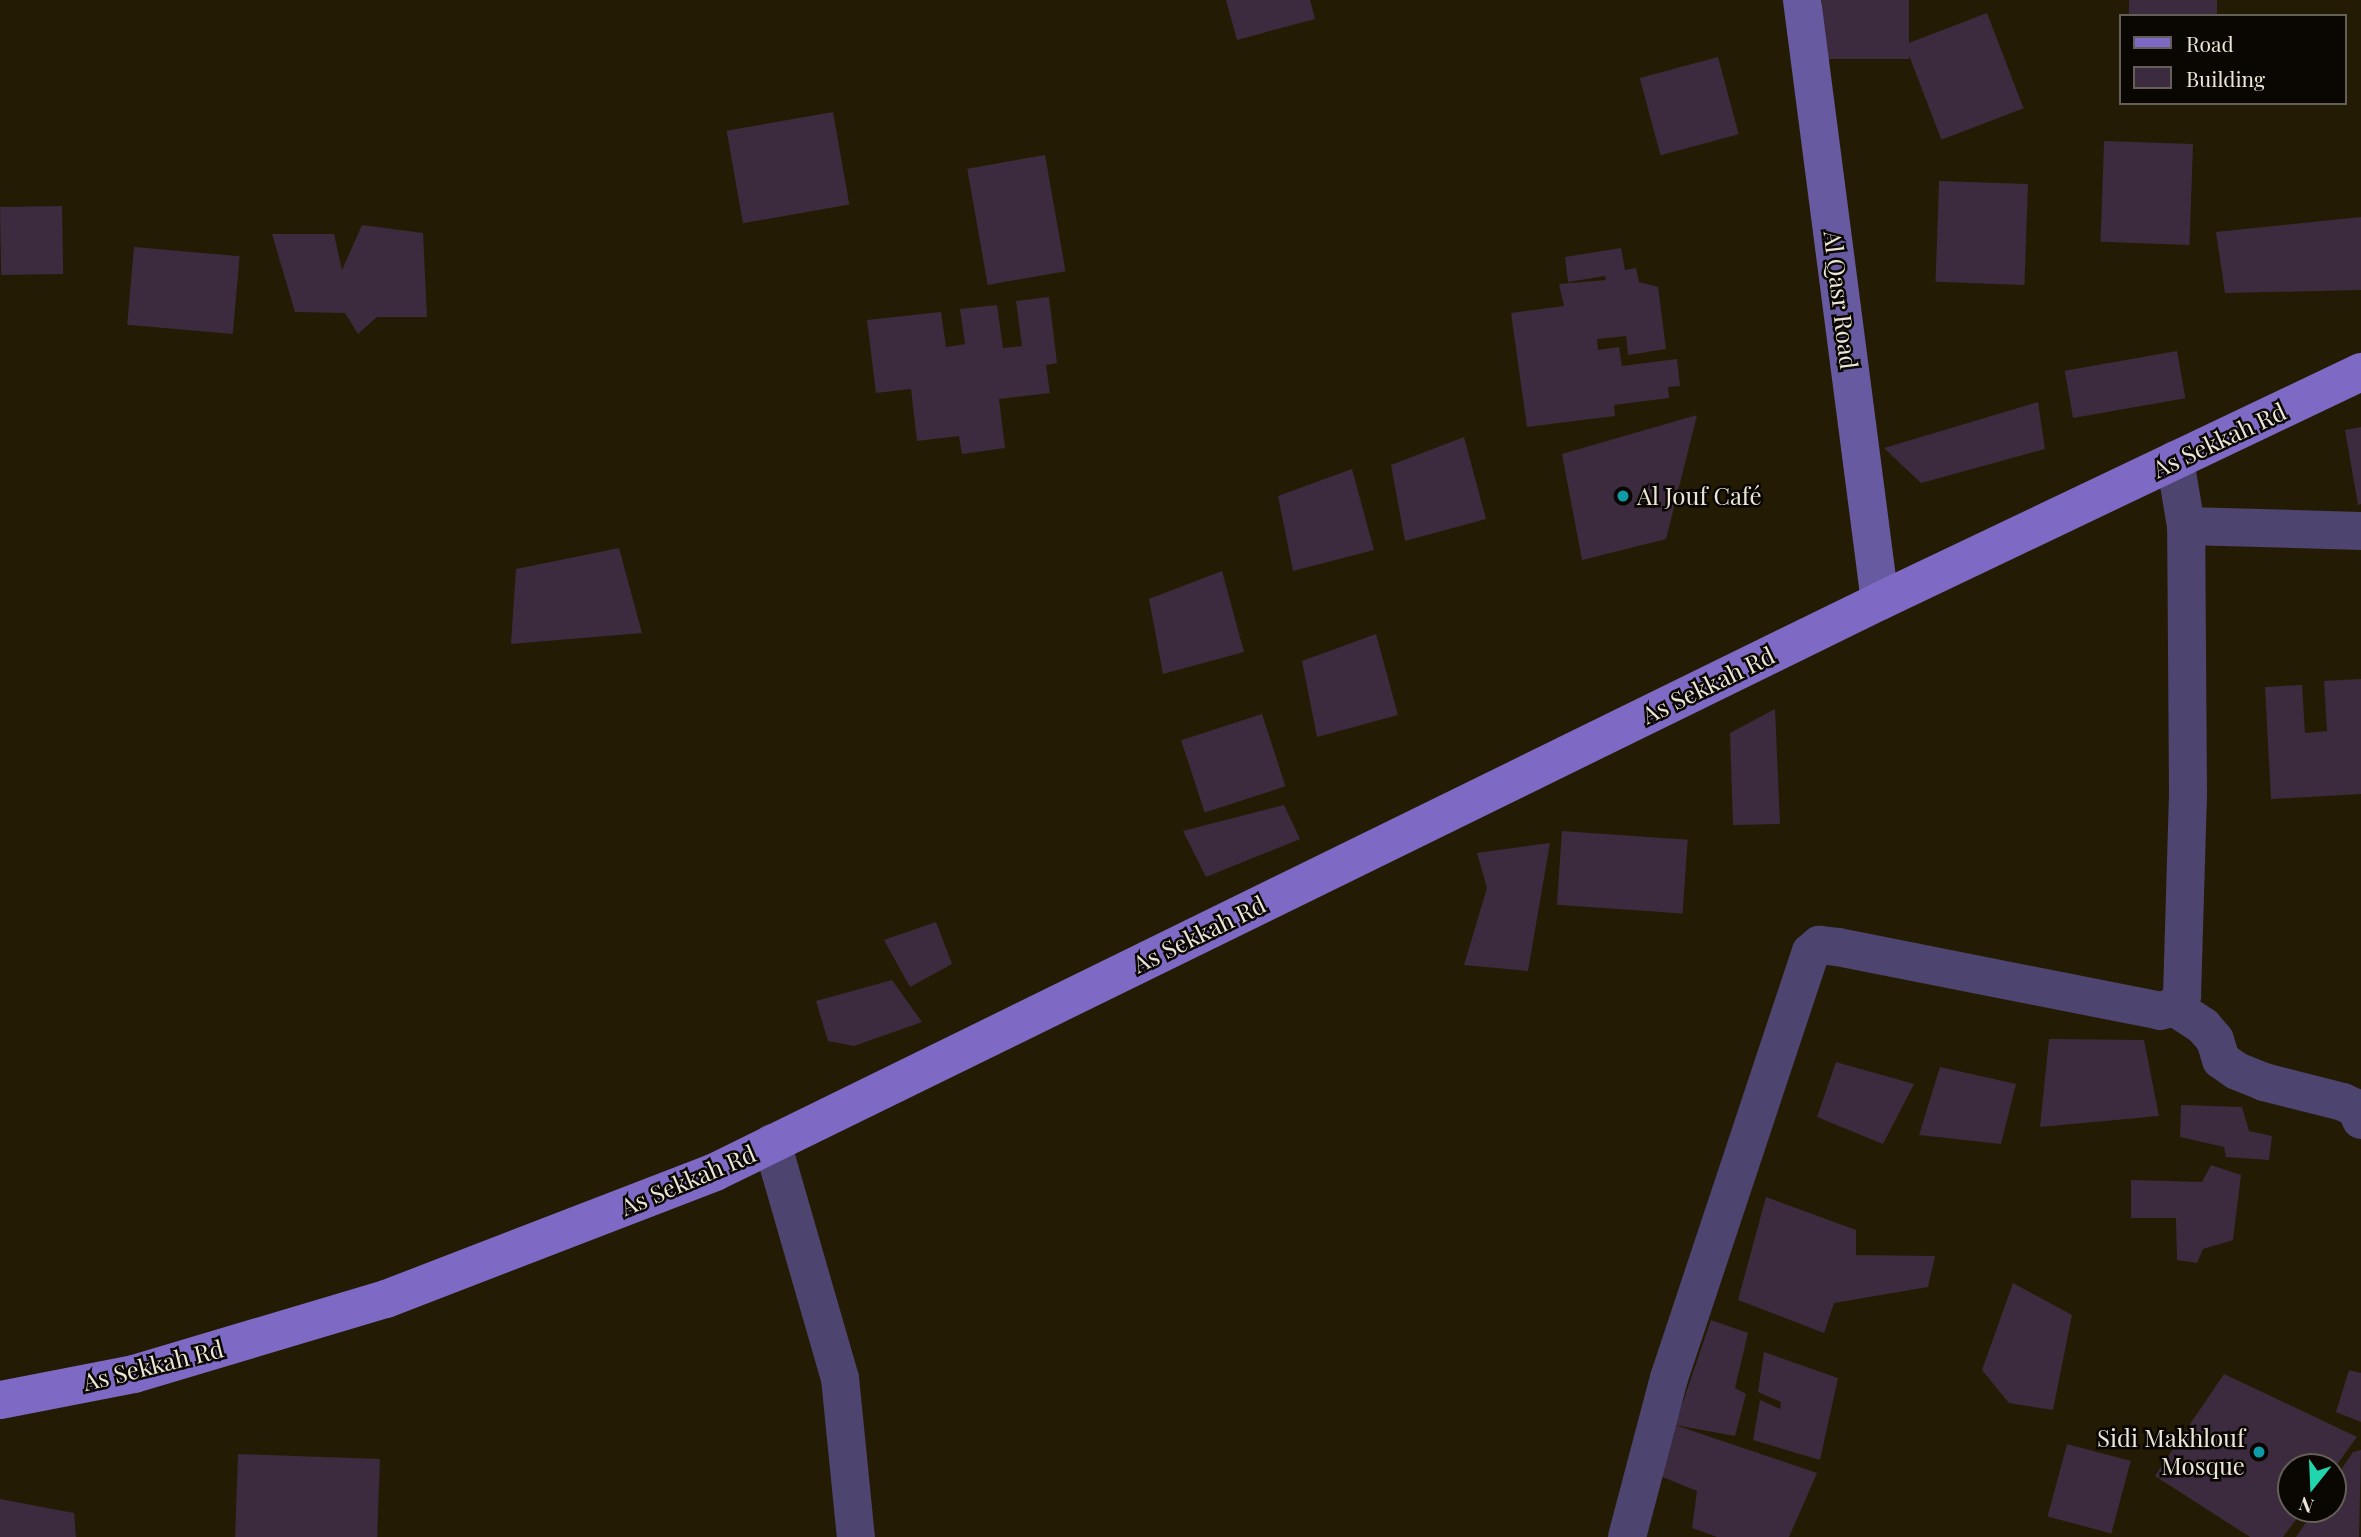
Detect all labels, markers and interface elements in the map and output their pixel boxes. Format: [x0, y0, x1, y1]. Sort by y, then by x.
legend [2120, 14, 2347, 105]
text: Road [2186, 29, 2234, 57]
text: Building [2186, 64, 2265, 92]
street label: Al Qasr Road [1818, 229, 1864, 371]
street label: As Sekkah Rd [2148, 397, 2290, 483]
place label: Al Jouf Café [1637, 482, 1762, 510]
marker: Al Jouf Café [1615, 488, 1631, 504]
street label: As Sekkah Rd [1637, 641, 1779, 729]
street label: As Sekkah Rd [1128, 890, 1270, 978]
street label: As Sekkah Rd [616, 1139, 760, 1221]
street label: As Sekkah Rd [80, 1334, 226, 1396]
place label: Sidi Makhlouf Mosque [2097, 1424, 2245, 1480]
marker: Sidi Makhlouf Mosque [2251, 1444, 2267, 1460]
north arrow [2277, 1453, 2347, 1523]
text: N [2296, 1492, 2317, 1521]

